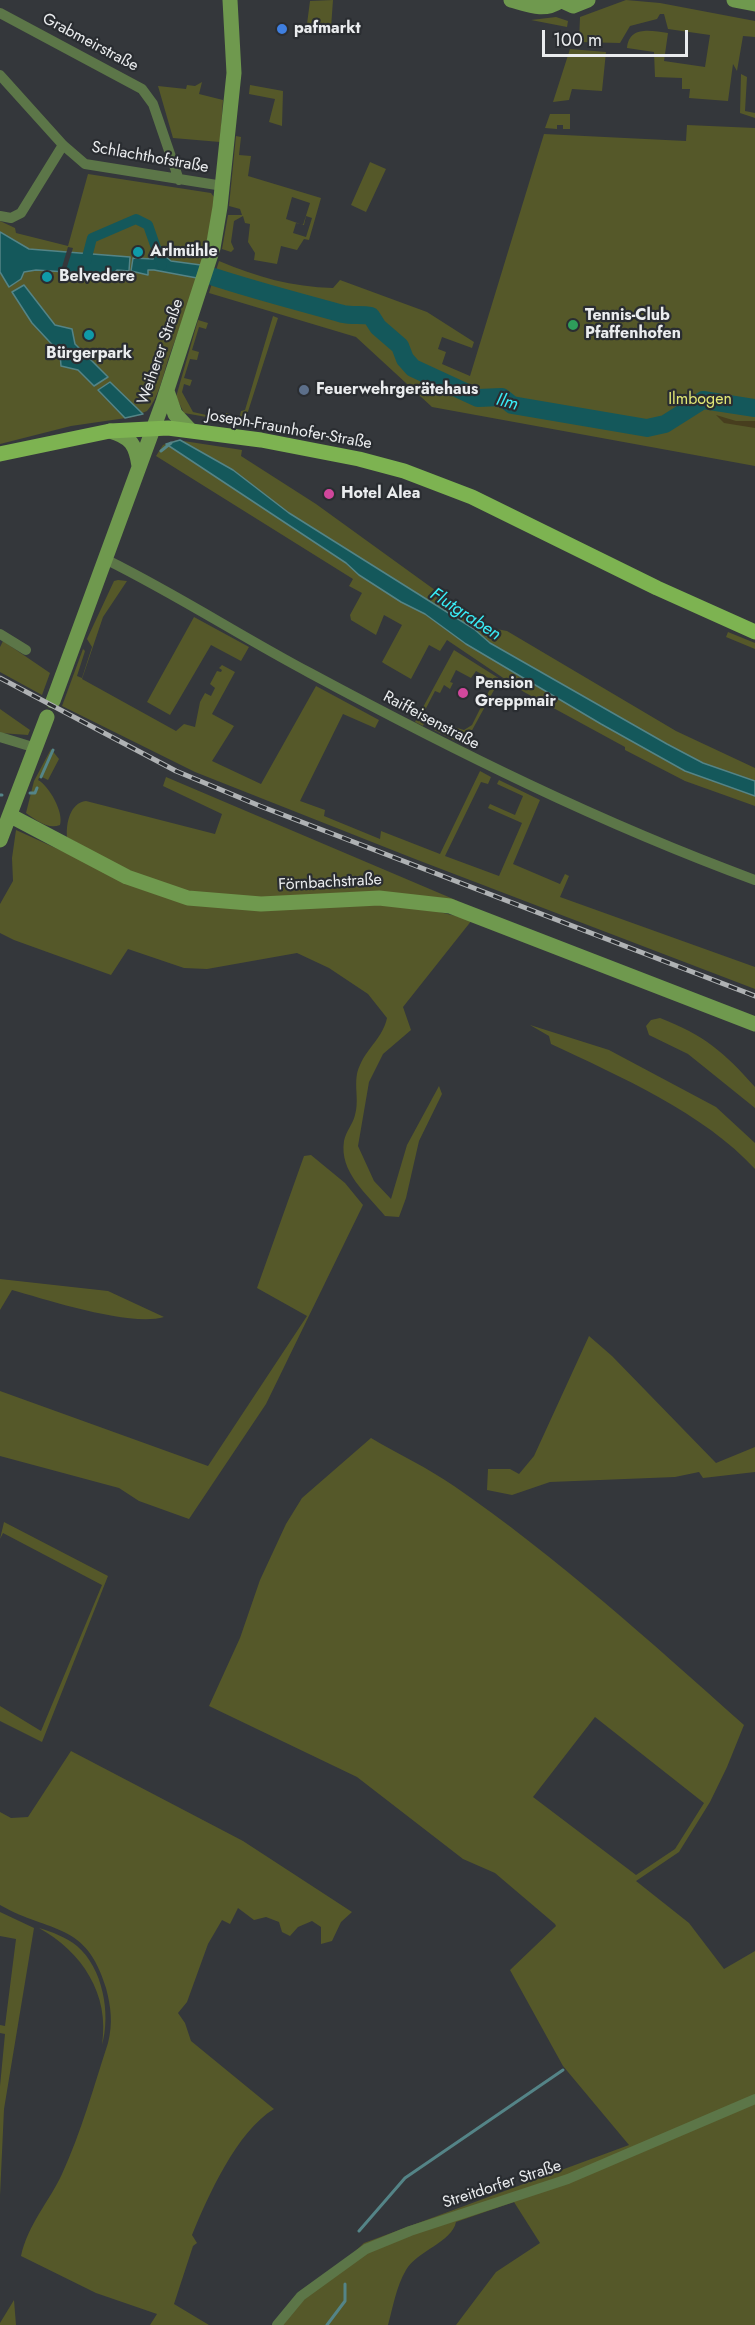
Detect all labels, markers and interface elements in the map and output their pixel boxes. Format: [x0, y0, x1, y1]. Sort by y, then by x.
street label: Grabmeirstraße [39, 10, 141, 76]
scale bar [545, 18, 690, 56]
place label: pafmarkt [294, 19, 361, 39]
marker: pafmarkt [275, 22, 289, 36]
text: 100 m [553, 27, 602, 53]
street label: Schlachthofstraße [90, 138, 210, 178]
place label: Arlmühle [150, 242, 218, 262]
marker: Arlmühle [131, 245, 145, 259]
place label: Belvedere [59, 267, 135, 287]
marker: Belvedere [40, 270, 54, 284]
street label: Weiherer Straße [134, 297, 188, 407]
place label: Tennis-Club Pfaffenhofen [585, 306, 681, 344]
marker: Tennis-Club Pfaffenhofen [566, 318, 580, 332]
marker: Bürgerpark [82, 328, 96, 342]
place label: Bürgerpark [46, 344, 132, 364]
place label: Feuerwehrgerätehaus [316, 380, 478, 400]
marker: Feuerwehrgerätehaus [297, 383, 311, 397]
water label: Ilm [494, 390, 520, 416]
park label: Ilmbogen [668, 390, 732, 410]
street label: Joseph-Fraunhofer-Straße [205, 406, 373, 454]
place label: Hotel Alea [341, 484, 420, 504]
marker: Hotel Alea [322, 487, 336, 501]
water label: Flutgraben [426, 584, 504, 646]
place label: Pension Greppmair [475, 674, 556, 712]
marker: Pension Greppmair [456, 686, 470, 700]
street label: Raiffeisenstraße [380, 688, 482, 754]
street label: Förnbachstraße [278, 871, 382, 895]
street label: Streitdorfer Straße [440, 2157, 564, 2213]

